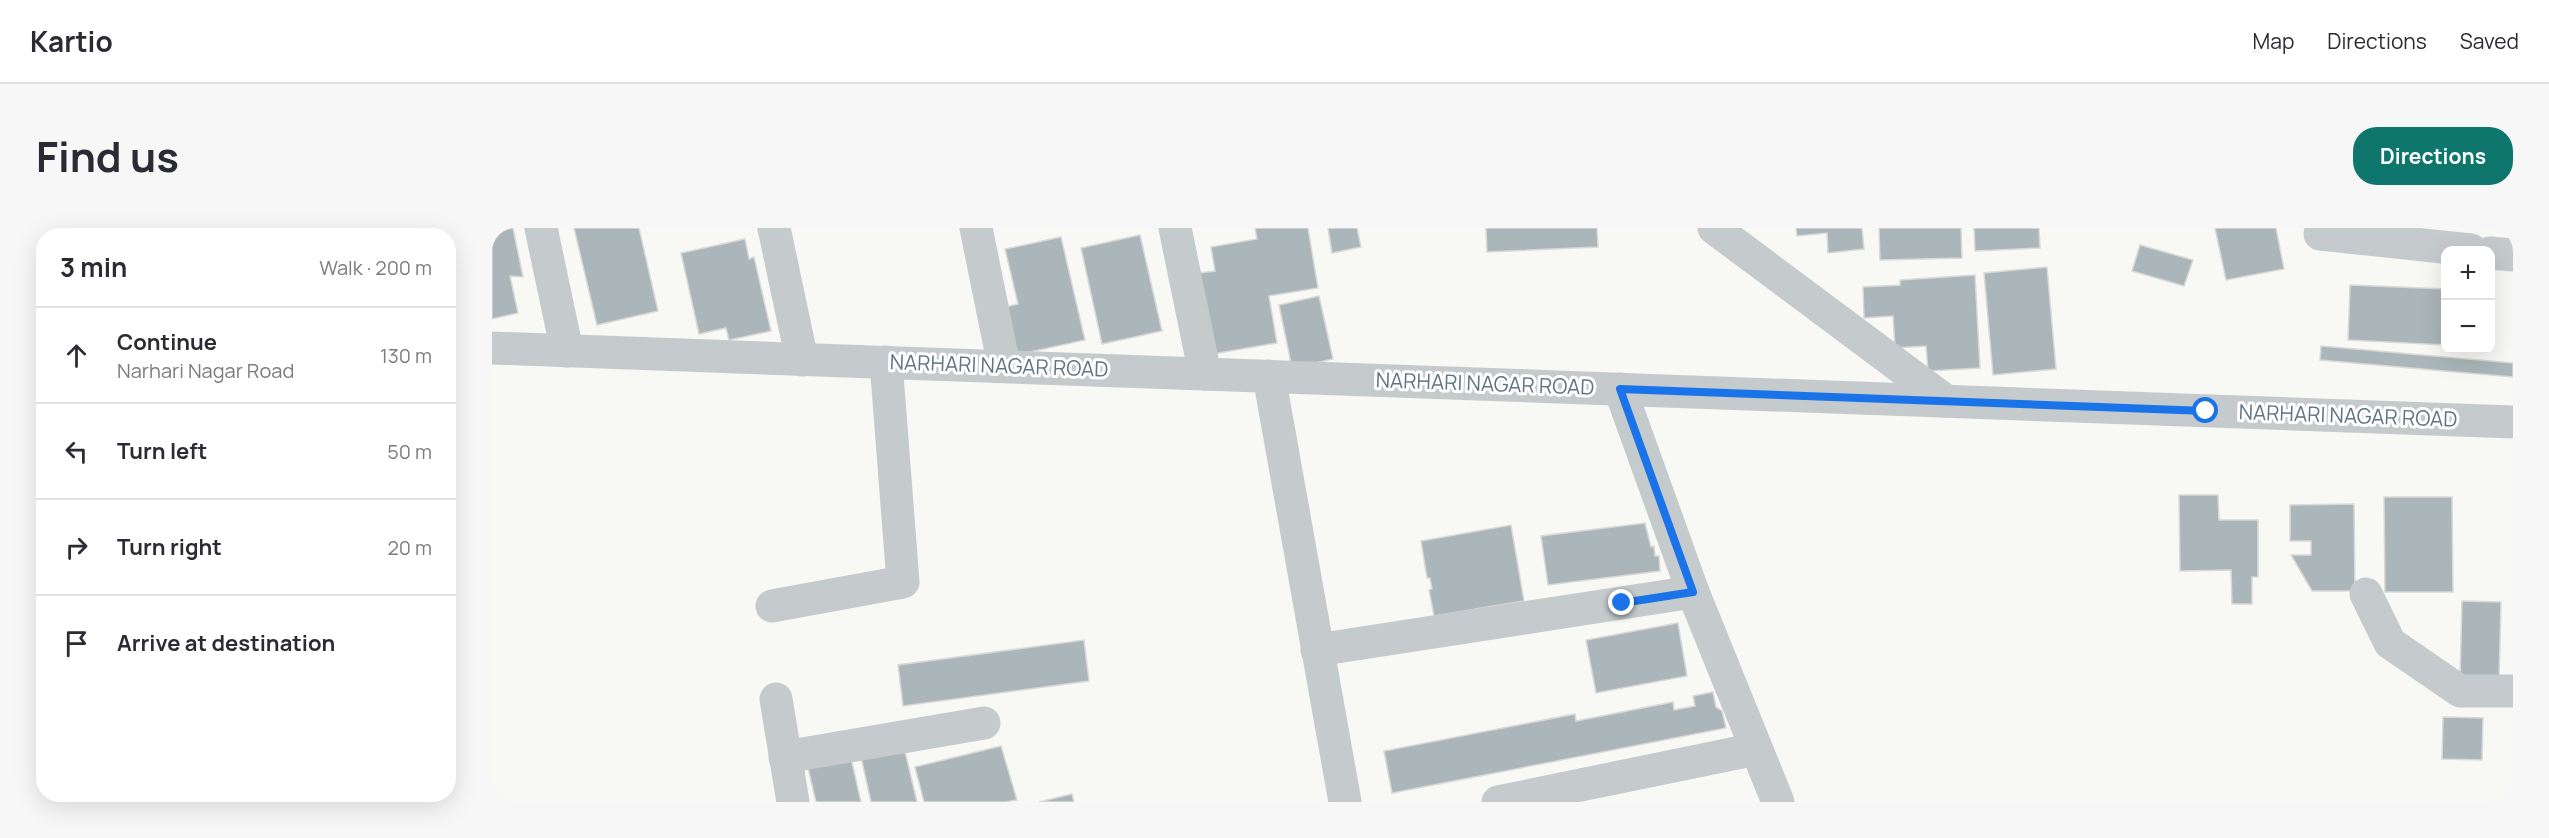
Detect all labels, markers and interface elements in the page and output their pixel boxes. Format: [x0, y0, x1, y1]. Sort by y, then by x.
text: Kartio [30, 22, 113, 60]
text: Map [2253, 27, 2294, 55]
text: Directions [2327, 27, 2427, 55]
text: Saved [2460, 27, 2519, 55]
text: Find us [36, 127, 179, 185]
button: Directions [2353, 127, 2513, 185]
map controls [2441, 246, 2495, 354]
button: + [2441, 246, 2495, 300]
text: 3 min [60, 249, 127, 285]
text: Walk · 200 m [319, 254, 432, 281]
button: − [2441, 300, 2495, 354]
text: Continue [117, 327, 217, 357]
icon: ahead [60, 339, 93, 372]
text: 130 m [380, 342, 432, 369]
street label: NARHARI NAGAR ROAD [889, 347, 1109, 383]
text: Narhari Nagar Road [117, 357, 294, 384]
street label: NARHARI NAGAR ROAD [1375, 365, 1595, 401]
route start [2192, 397, 2218, 423]
street label: NARHARI NAGAR ROAD [2238, 397, 2458, 433]
icon: left [60, 435, 93, 468]
text: Turn left [117, 436, 207, 466]
text: 50 m [387, 438, 432, 465]
icon: right [60, 531, 93, 564]
text: Turn right [117, 532, 222, 562]
text: 20 m [387, 534, 432, 561]
route end [1608, 589, 1634, 615]
icon: arrive [60, 627, 93, 660]
text: Arrive at destination [117, 628, 335, 658]

